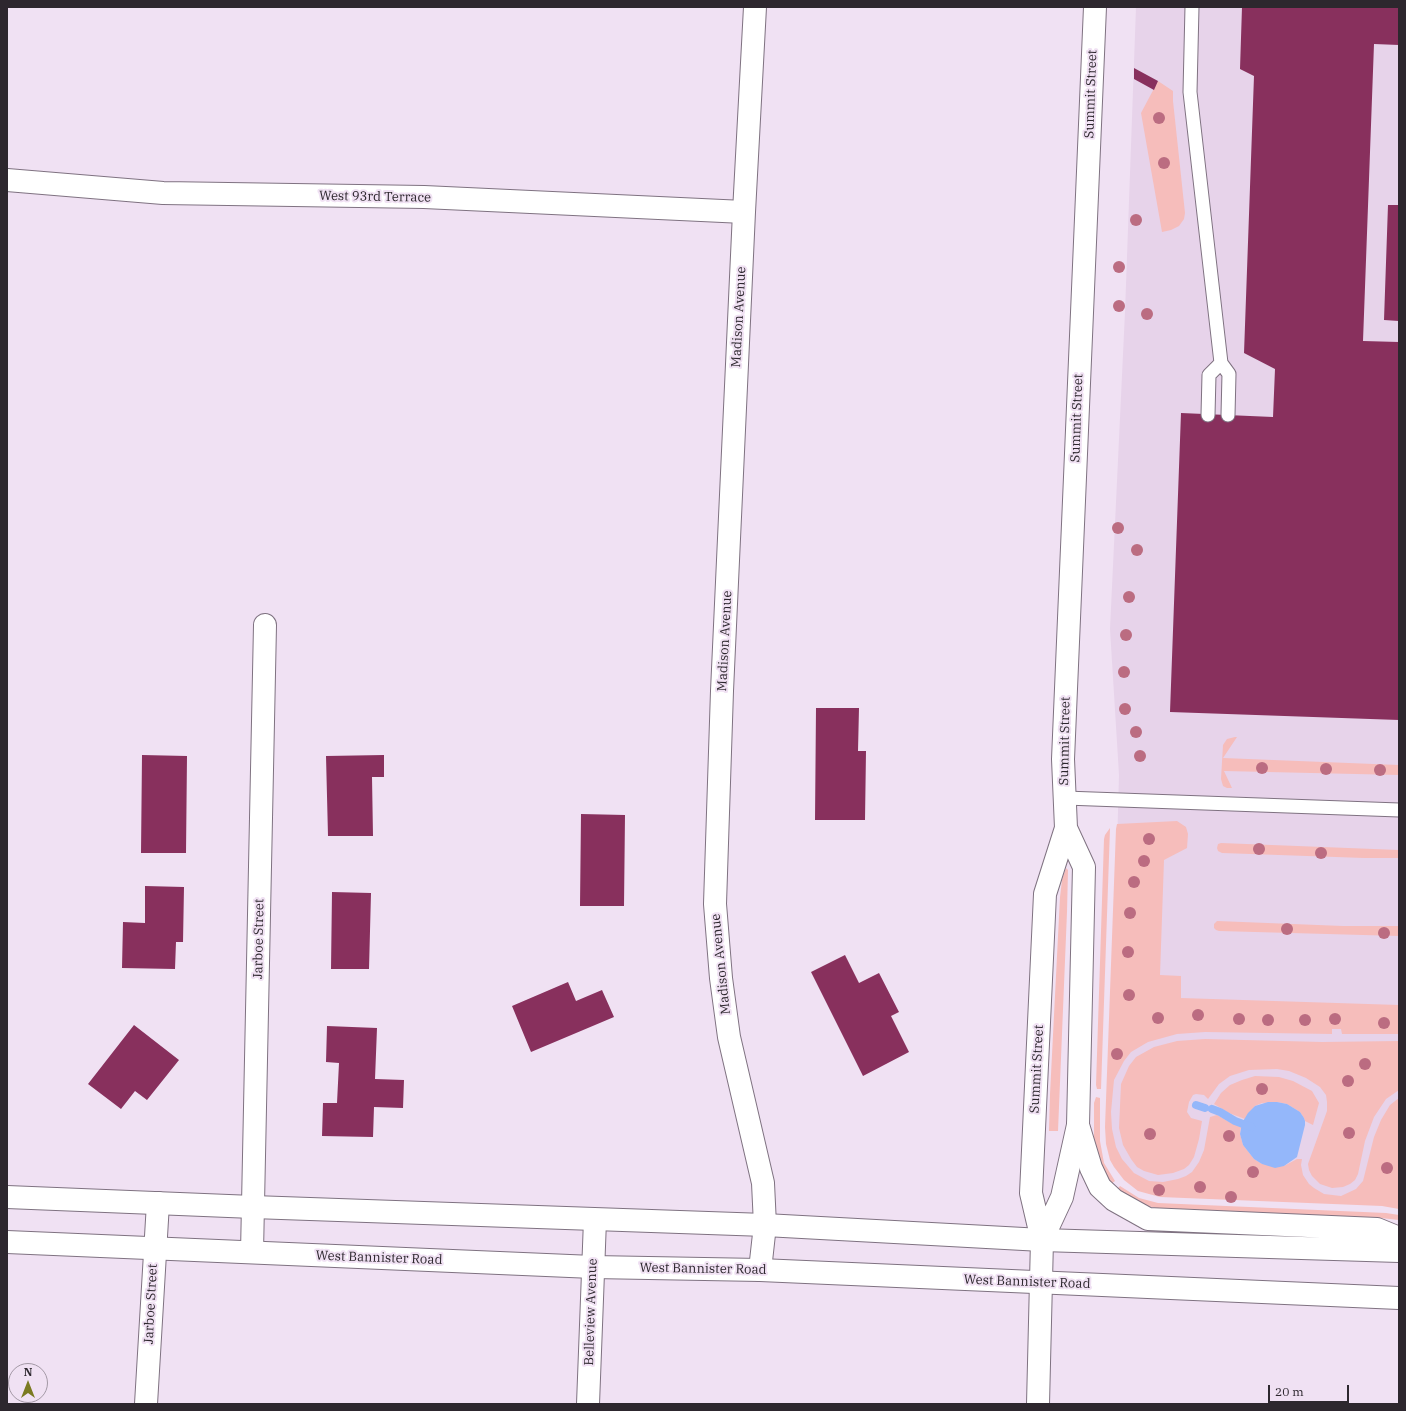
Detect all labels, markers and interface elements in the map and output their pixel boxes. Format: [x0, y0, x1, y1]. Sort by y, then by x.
street label: Summit Street [1082, 49, 1100, 139]
street label: West 93rd Terrace [319, 188, 431, 206]
street label: Madison Avenue [729, 266, 749, 368]
street label: Summit Street [1068, 373, 1086, 463]
street label: Madison Avenue [715, 590, 735, 692]
street label: Summit Street [1056, 697, 1074, 785]
street label: Jarboe Street [250, 899, 268, 979]
street label: Madison Avenue [708, 913, 734, 1015]
street label: Summit Street [1027, 1024, 1047, 1114]
street label: West Bannister Road [315, 1248, 443, 1268]
street label: Belleview Avenue [581, 1258, 601, 1366]
street label: West Bannister Road [639, 1260, 767, 1278]
street label: Jarboe Street [141, 1263, 161, 1345]
street label: West Bannister Road [963, 1272, 1091, 1292]
north arrow [8, 1363, 48, 1403]
text: N [24, 1365, 32, 1379]
scale bar [1270, 1377, 1351, 1403]
text: 20 m [1275, 1384, 1304, 1399]

